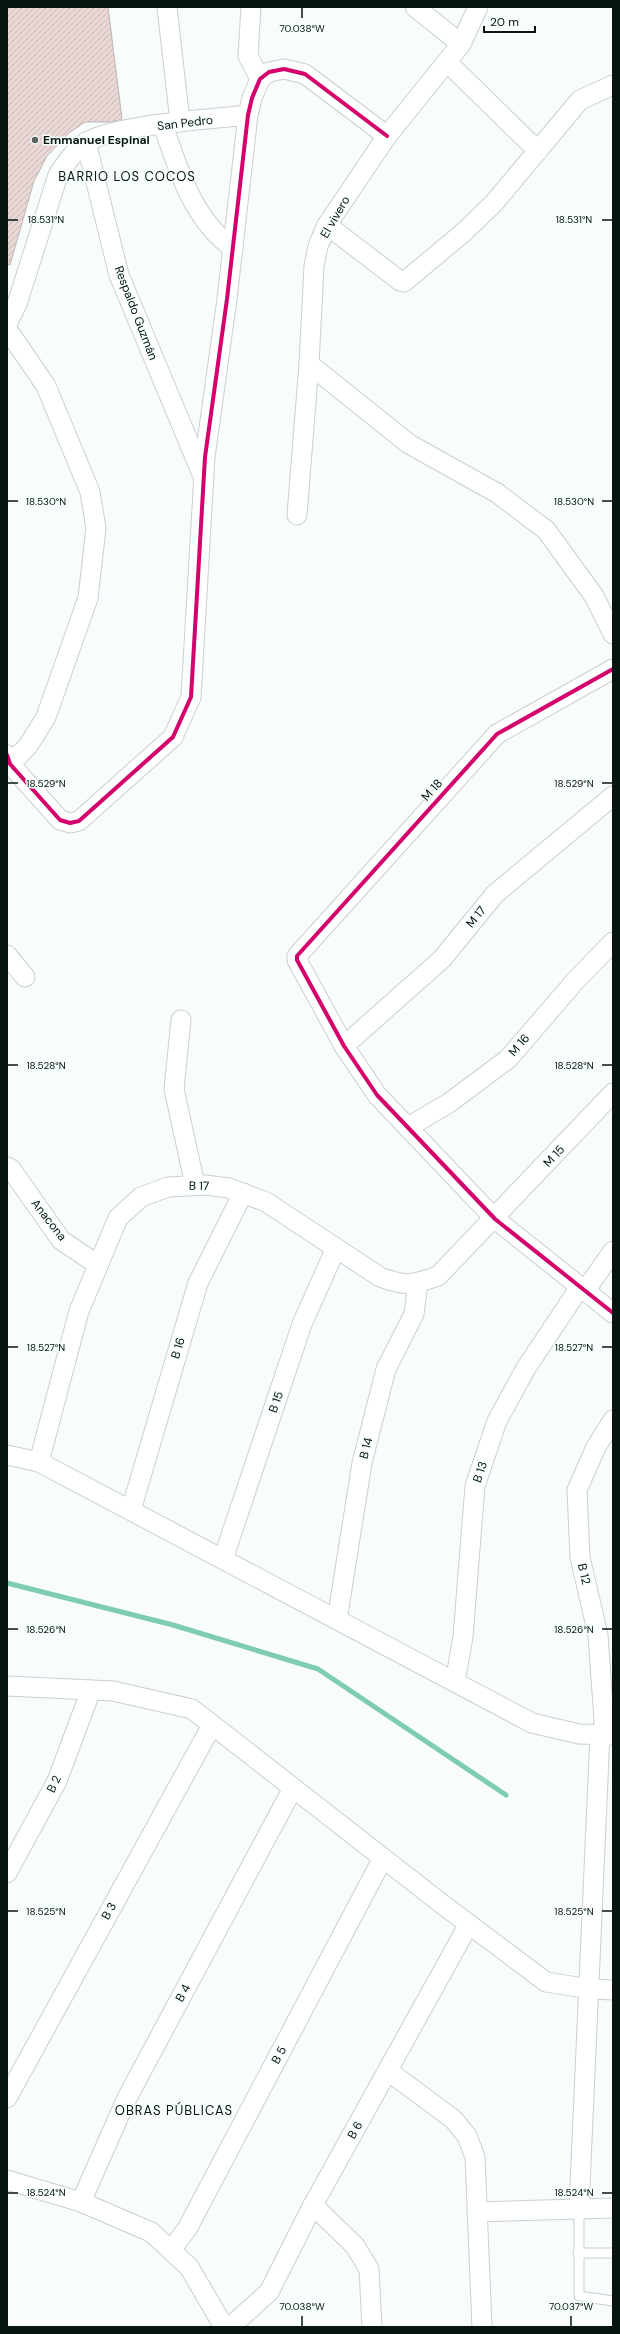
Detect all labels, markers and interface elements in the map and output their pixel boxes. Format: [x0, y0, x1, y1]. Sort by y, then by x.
scale bar [484, 8, 535, 34]
text: 20 m [490, 14, 519, 30]
text: 70.038°W [279, 22, 325, 35]
street label: San Pedro [156, 112, 214, 134]
place label: Emmanuel Espinal [43, 132, 150, 148]
marker: Emmanuel Espinal [30, 135, 40, 145]
district label: BARRIO LOS COCOS [58, 168, 196, 185]
street label: El vivero [317, 193, 353, 241]
text: 18.531°N [28, 213, 64, 226]
text: 18.531°N [556, 213, 592, 226]
street label: Respaldo Guzmán [111, 264, 161, 363]
text: 18.530°N [26, 495, 66, 508]
text: 18.530°N [554, 495, 594, 508]
street label: M 18 [418, 776, 446, 804]
text: 18.529°N [26, 777, 66, 790]
text: 18.529°N [554, 777, 594, 790]
street label: M 17 [462, 903, 490, 931]
street label: M 16 [505, 1030, 533, 1060]
text: 18.528°N [26, 1059, 66, 1072]
text: 18.528°N [554, 1059, 594, 1072]
street label: M 15 [540, 1142, 568, 1170]
street label: B 17 [189, 1178, 209, 1194]
street label: Anacona [28, 1196, 70, 1244]
street label: B 16 [167, 1335, 189, 1361]
text: 18.527°N [27, 1341, 65, 1354]
text: 18.527°N [555, 1341, 593, 1354]
street label: B 15 [265, 1389, 287, 1415]
street label: B 14 [356, 1436, 376, 1460]
street label: B 13 [469, 1459, 491, 1485]
street label: B 12 [574, 1562, 594, 1586]
text: 18.526°N [26, 1623, 66, 1636]
text: 18.526°N [554, 1623, 594, 1636]
street label: B 2 [43, 1773, 65, 1795]
street label: B 3 [98, 1899, 120, 1923]
text: 18.525°N [26, 1905, 66, 1918]
text: 18.525°N [554, 1905, 594, 1918]
street label: B 4 [172, 1981, 194, 2005]
street label: B 5 [268, 2043, 290, 2067]
district label: OBRAS PÚBLICAS [115, 2101, 233, 2119]
street label: B 6 [344, 2118, 366, 2142]
text: 18.524°N [26, 2186, 66, 2199]
text: 18.524°N [554, 2186, 594, 2199]
text: 70.038°W [279, 2300, 325, 2313]
text: 70.037°W [549, 2300, 593, 2313]

